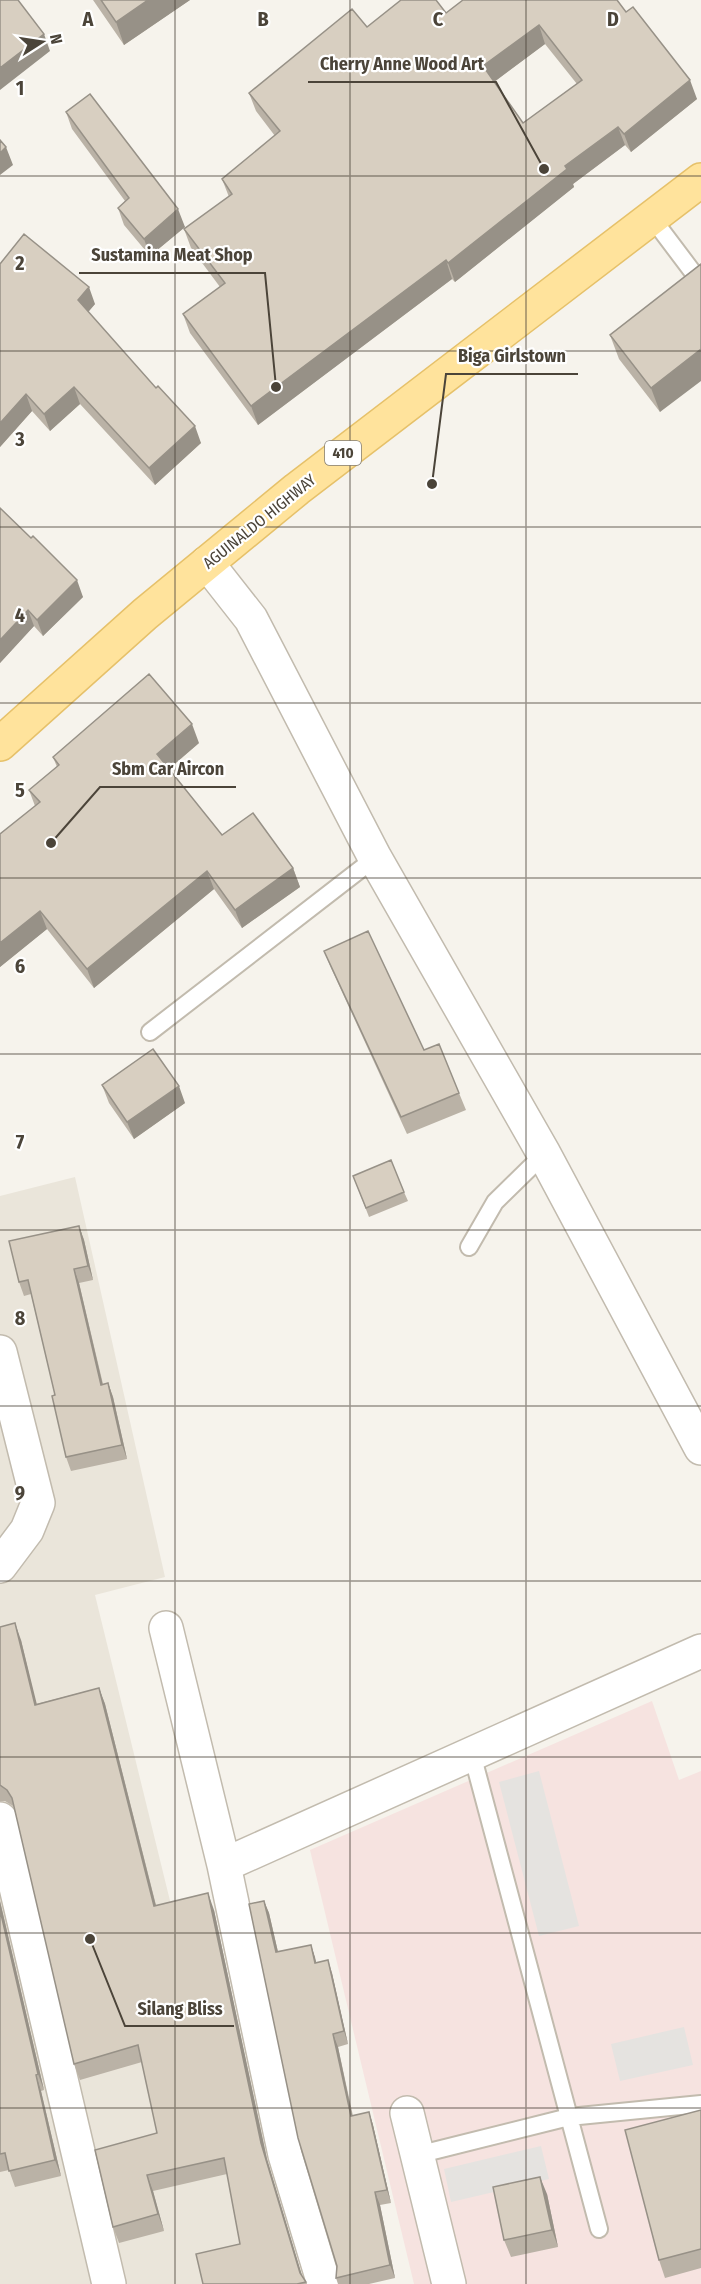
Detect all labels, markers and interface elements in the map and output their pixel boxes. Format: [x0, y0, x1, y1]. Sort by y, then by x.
text: A [82, 7, 95, 31]
text: B [257, 7, 269, 31]
text: C [433, 7, 444, 31]
text: D [607, 7, 619, 31]
north arrow [12, 12, 72, 72]
text: N [46, 32, 66, 46]
callout: Cherry Anne Wood Art [308, 46, 496, 82]
text: Cherry Anne Wood Art [320, 53, 485, 75]
text: 1 [16, 76, 24, 100]
callout: Sustamina Meat Shop [79, 237, 265, 273]
text: Sustamina Meat Shop [91, 244, 253, 266]
text: 2 [14, 251, 25, 275]
callout: Biga Girlstown [446, 338, 578, 374]
text: Biga Girlstown [458, 345, 566, 367]
text: 3 [14, 427, 25, 451]
road number: 410 [325, 441, 361, 465]
street label: AGUINALDO HIGHWAY [199, 470, 320, 573]
text: 4 [15, 603, 25, 627]
callout: Sbm Car Aircon [100, 751, 236, 787]
text: Sbm Car Aircon [112, 758, 224, 780]
text: 5 [15, 778, 25, 802]
text: 6 [15, 954, 25, 978]
text: 7 [16, 1130, 25, 1154]
text: 8 [15, 1306, 26, 1330]
text: 9 [15, 1481, 25, 1505]
callout: Silang Bliss [125, 1990, 234, 2026]
text: Silang Bliss [137, 1998, 223, 2020]

